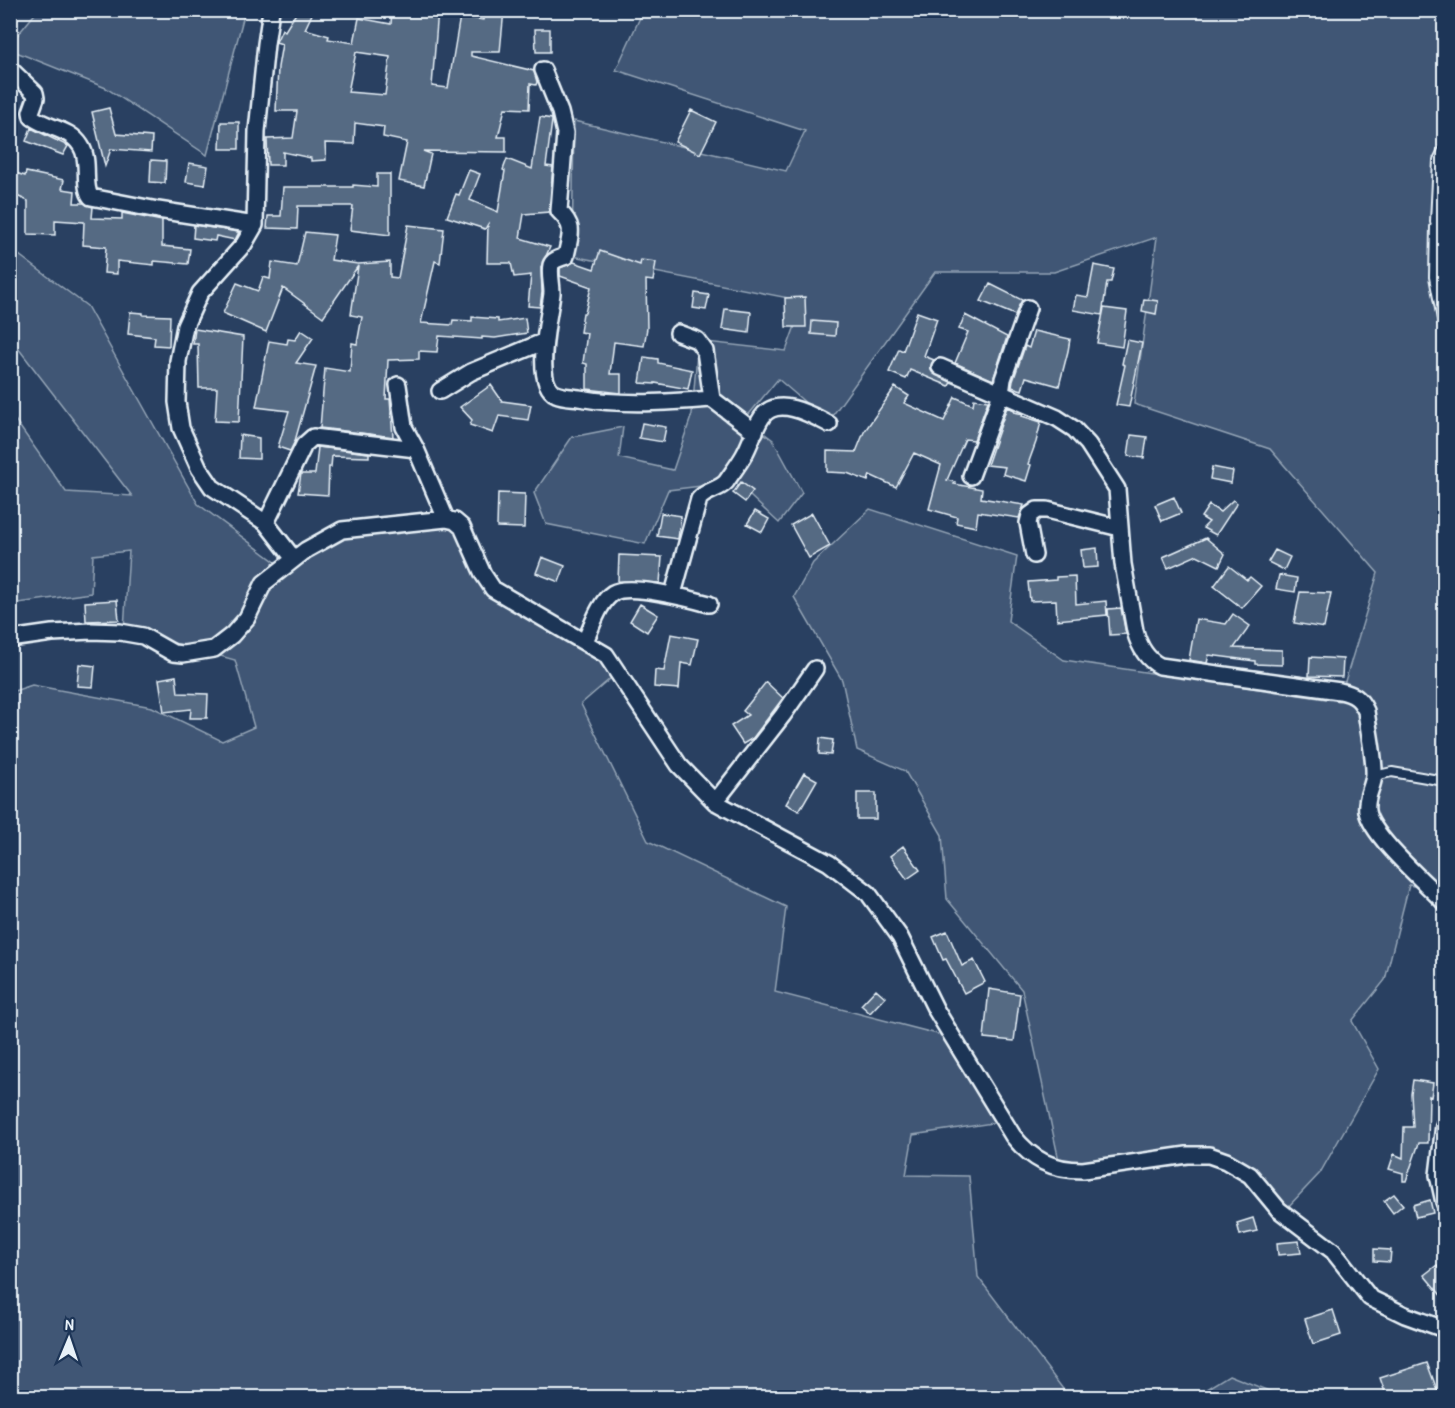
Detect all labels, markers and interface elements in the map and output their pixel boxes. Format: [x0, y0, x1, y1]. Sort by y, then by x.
north arrow [39, 1309, 99, 1369]
text: N [65, 1313, 75, 1335]

